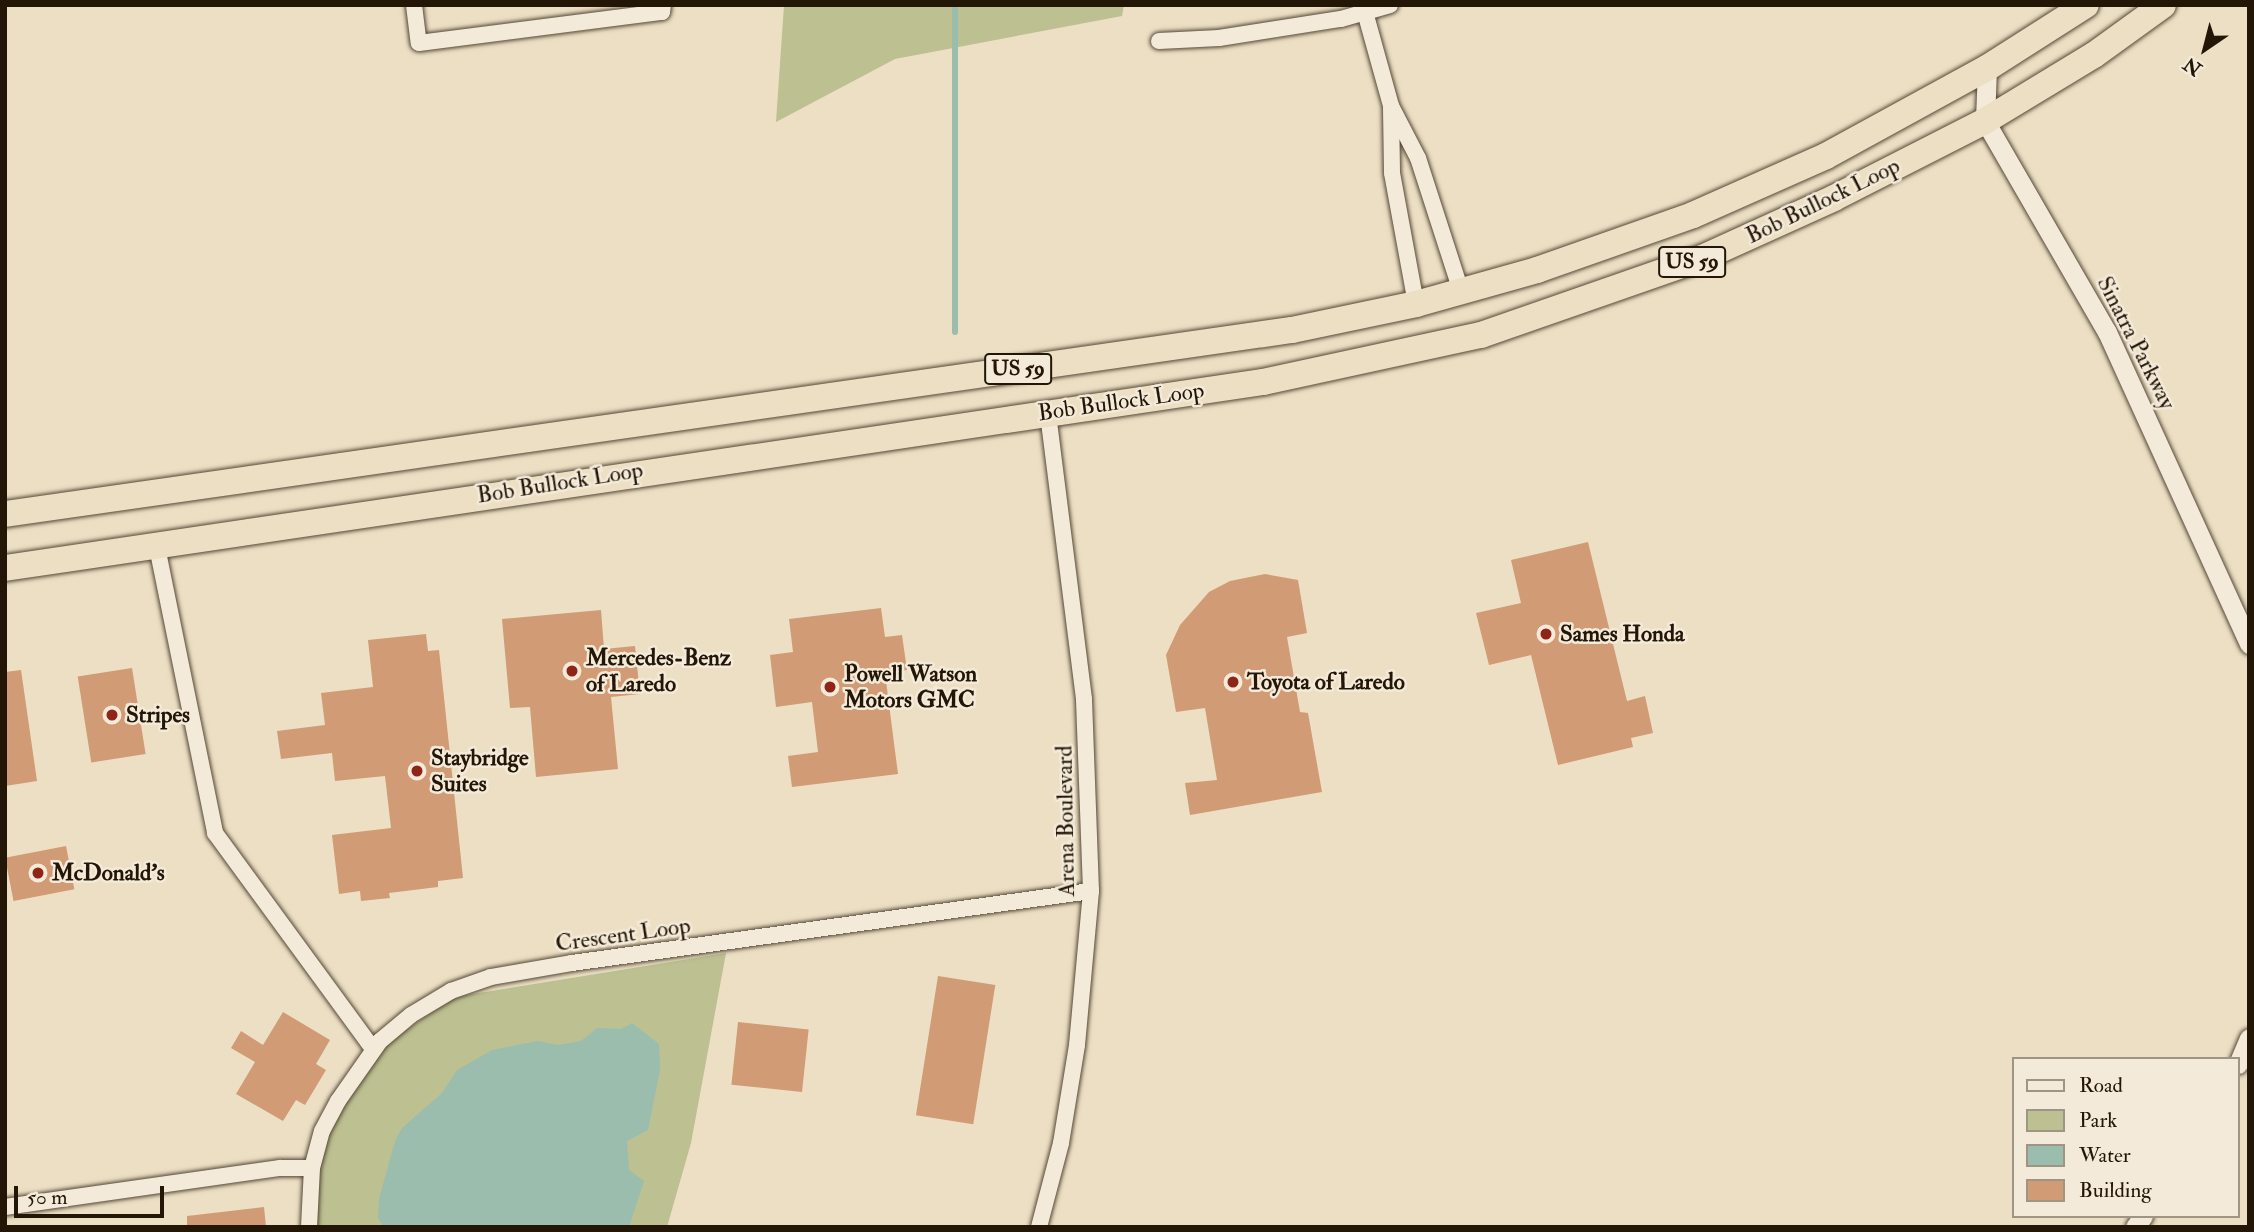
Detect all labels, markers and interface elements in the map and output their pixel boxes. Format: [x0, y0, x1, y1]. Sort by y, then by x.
north arrow [2170, 14, 2240, 84]
text: N [2179, 51, 2207, 81]
street label: Bob Bullock Loop [1742, 152, 1904, 250]
road number: US 59 [1657, 244, 1727, 280]
street label: Sinatra Parkway [2091, 272, 2181, 414]
road number: US 59 [983, 352, 1053, 386]
street label: Bob Bullock Loop [1036, 377, 1206, 427]
street label: Bob Bullock Loop [475, 456, 645, 510]
place label: Sames Honda [1560, 620, 1685, 648]
marker: Sames Honda [1538, 626, 1554, 642]
place label: Mercedes-Benz of Laredo [586, 644, 731, 698]
place label: Powell Watson Motors GMC [844, 660, 977, 714]
marker: Mercedes-Benz of Laredo [564, 663, 580, 679]
place label: Toyota of Laredo [1247, 668, 1405, 696]
marker: Toyota of Laredo [1225, 674, 1241, 690]
marker: Powell Watson Motors GMC [822, 679, 838, 695]
place label: Stripes [126, 701, 190, 729]
marker: Stripes [104, 707, 120, 723]
place label: Staybridge Suites [431, 744, 529, 798]
street label: Arena Boulevard [1051, 745, 1081, 897]
marker: Staybridge Suites [409, 763, 425, 779]
place label: McDonald's [52, 859, 165, 887]
marker: McDonald's [30, 865, 46, 881]
street label: Crescent Loop [554, 912, 692, 958]
legend [2012, 1057, 2240, 1218]
text: Road [2079, 1072, 2123, 1099]
text: Park [2079, 1107, 2117, 1134]
text: Water [2079, 1142, 2131, 1169]
scale bar [18, 1172, 168, 1216]
text: Building [2079, 1177, 2152, 1204]
text: 50 m [27, 1184, 68, 1211]

